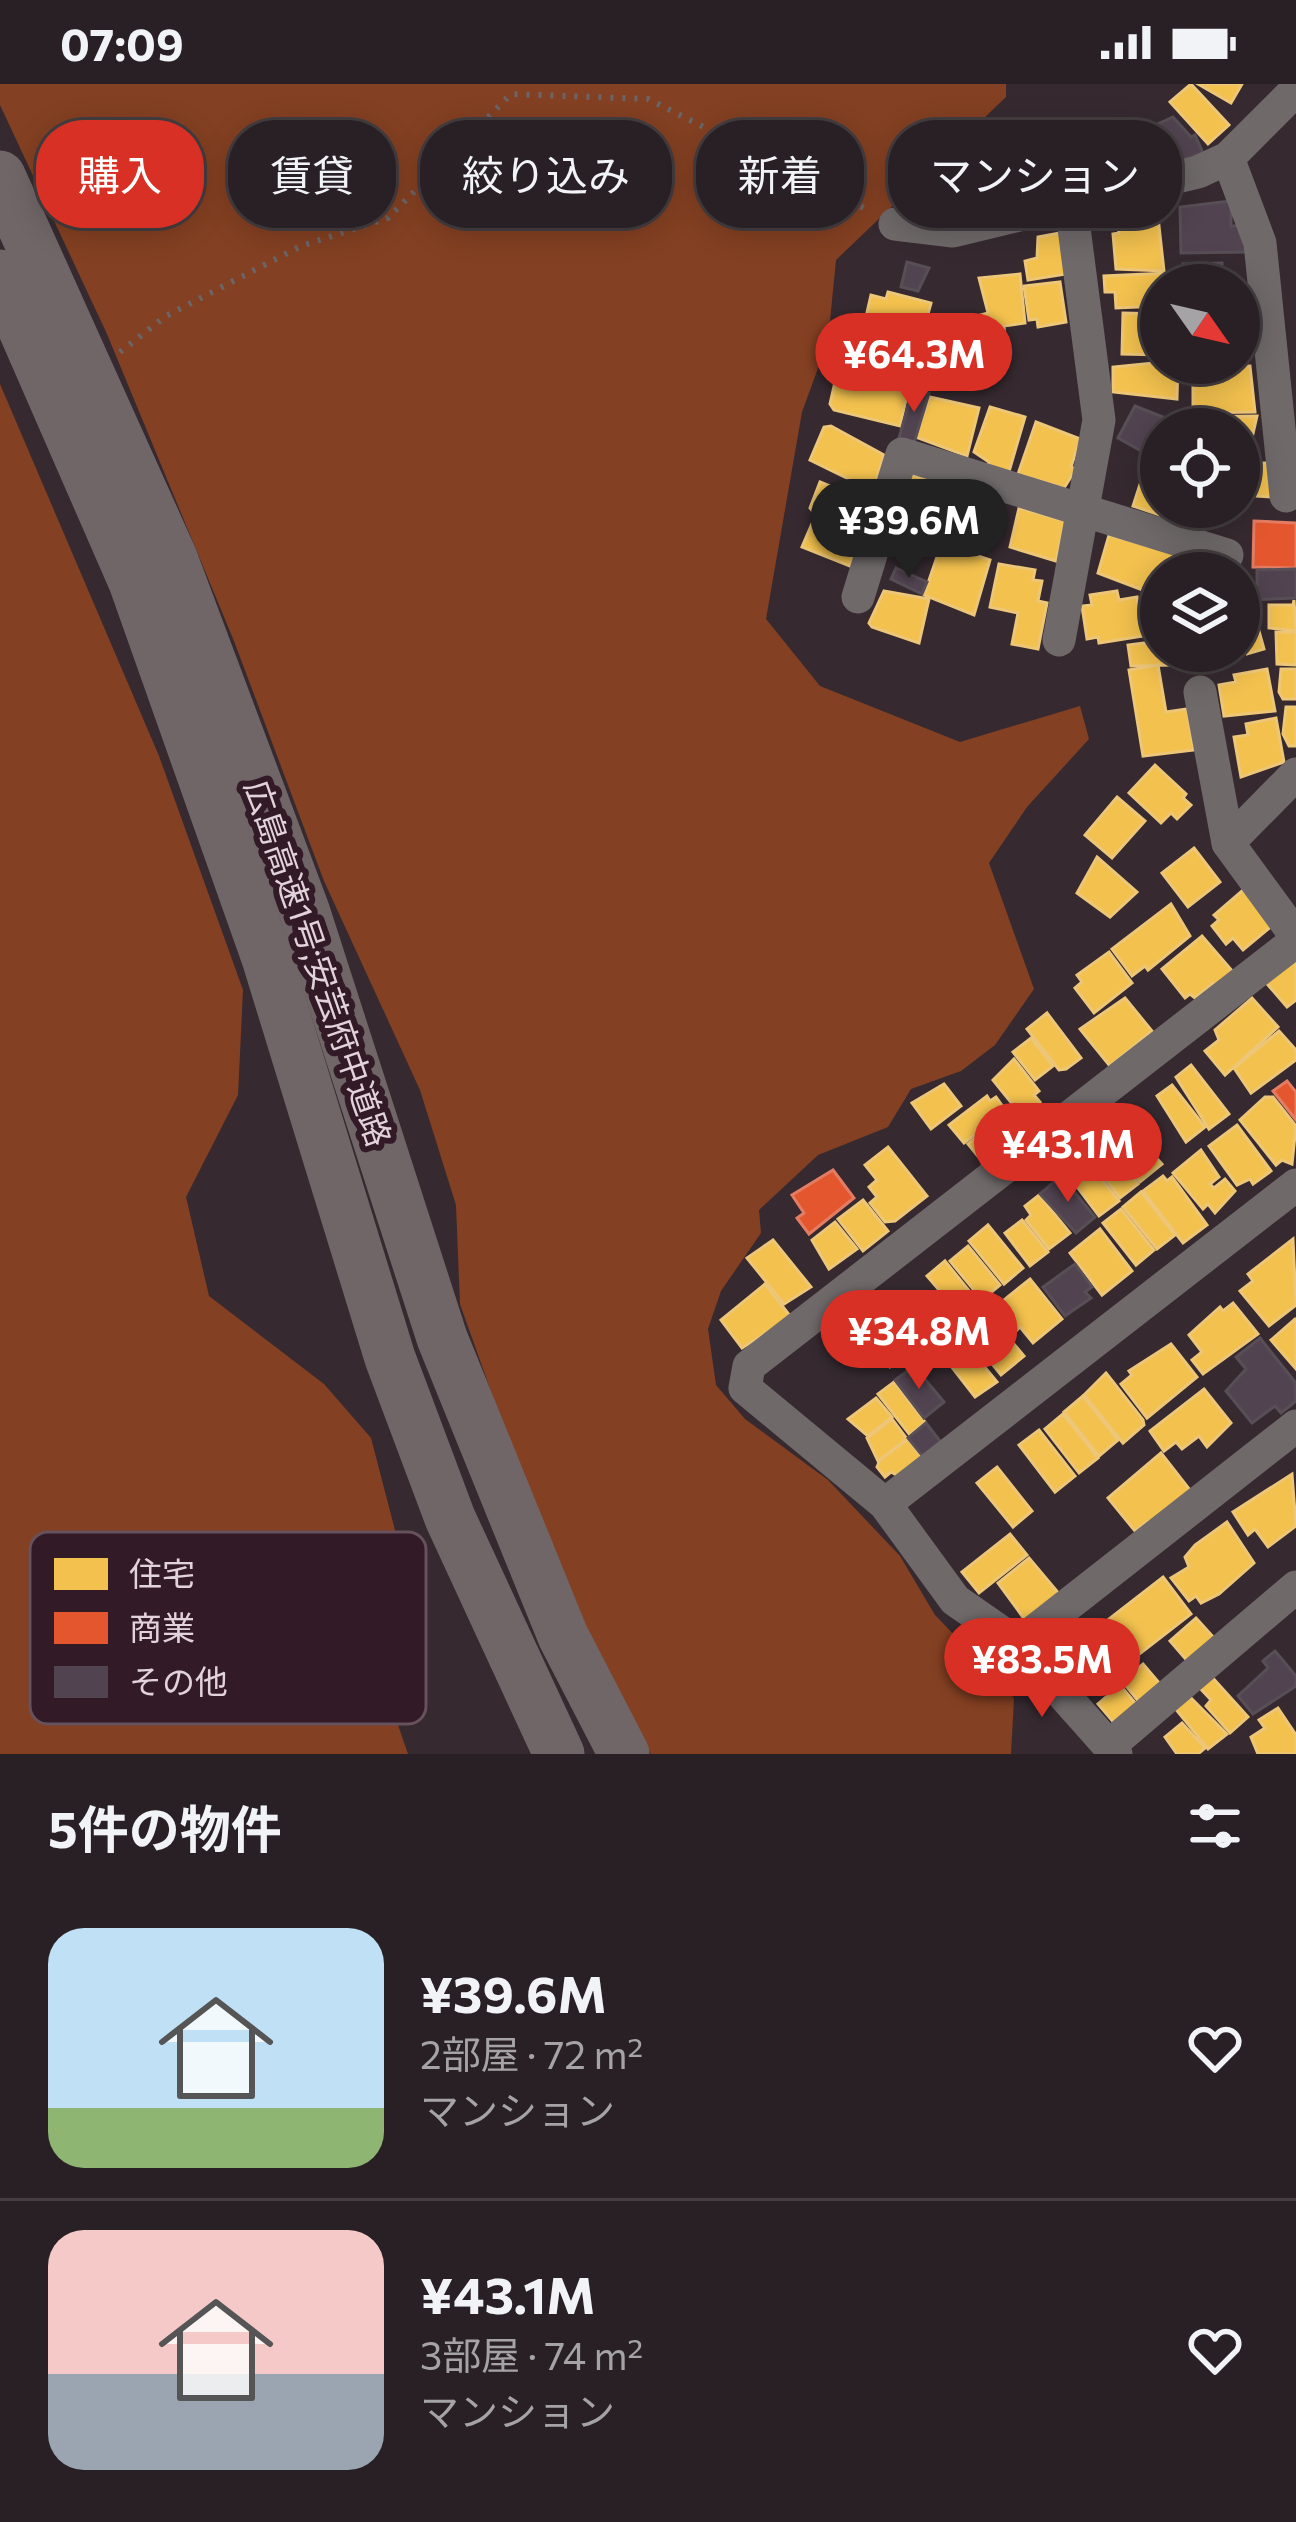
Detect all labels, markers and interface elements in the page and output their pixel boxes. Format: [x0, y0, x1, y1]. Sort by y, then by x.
text: 07:09 [60, 15, 184, 70]
chip: 購入 [36, 120, 204, 228]
chip: 賃貸 [228, 120, 396, 228]
chip: 絞り込み [420, 120, 672, 228]
chip: 新着 [696, 120, 864, 228]
chip: マンション [888, 120, 1182, 228]
north arrow [1140, 264, 1260, 384]
map controls [1140, 264, 1260, 672]
pin: ¥64.3M [816, 313, 1012, 415]
text: ¥64.3M [842, 328, 986, 376]
button: locate [1140, 408, 1260, 528]
pin: ¥39.6M [811, 479, 1007, 581]
text: ¥39.6M [838, 494, 980, 542]
button: layers [1140, 552, 1260, 672]
street label: 広島高速1号;安芸府中道路 [237, 774, 401, 1151]
pin: ¥43.1M [970, 1103, 1166, 1205]
text: ¥43.1M [1001, 1118, 1135, 1166]
pin: ¥34.8M [821, 1290, 1017, 1392]
text: ¥34.8M [847, 1305, 991, 1353]
legend [30, 1532, 426, 1724]
text: 住宅 [129, 1552, 195, 1593]
text: 商業 [129, 1606, 195, 1647]
pin: ¥83.5M [944, 1618, 1140, 1720]
text: ¥83.5M [971, 1633, 1113, 1681]
text: その他 [129, 1660, 228, 1701]
icon: filters [1182, 1793, 1248, 1859]
text: 5件の物件 [48, 1796, 282, 1859]
text: ¥39.6M [420, 1961, 607, 2024]
icon: home [144, 1976, 288, 2120]
icon: heart [1182, 2015, 1248, 2081]
text: 2部屋 · 72 m² [420, 2029, 643, 2077]
text: マンション [420, 2085, 615, 2133]
text: ¥43.1M [420, 2262, 595, 2325]
icon: home [144, 2278, 288, 2422]
icon: heart [1182, 2317, 1248, 2383]
text: 3部屋 · 74 m² [420, 2330, 643, 2378]
text: マンション [420, 2386, 615, 2434]

